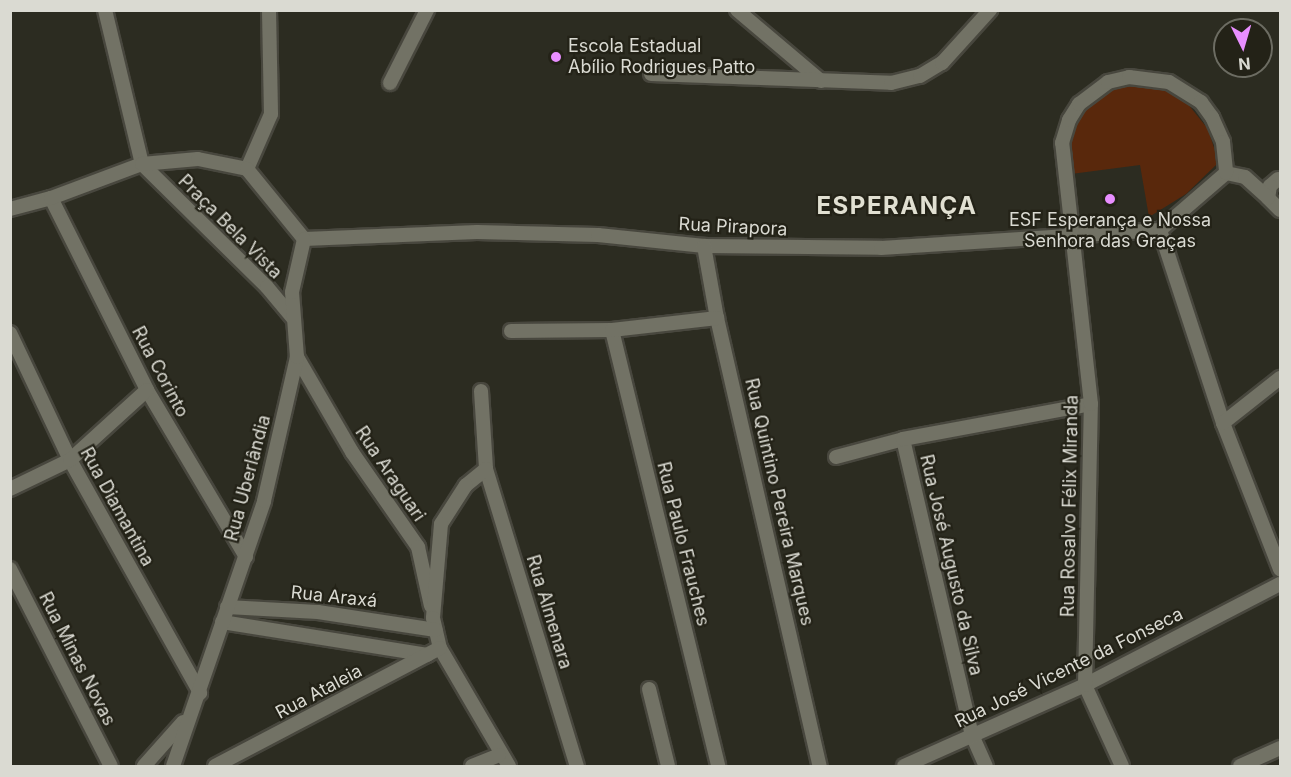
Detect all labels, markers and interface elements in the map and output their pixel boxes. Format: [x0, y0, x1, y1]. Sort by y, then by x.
north arrow [1213, 18, 1273, 78]
place label: Escola Estadual Abílio Rodrigues Patto [568, 36, 755, 78]
marker: Escola Estadual Abílio Rodrigues Patto [549, 50, 563, 64]
text: N [1237, 53, 1251, 74]
street label: Praça Bela Vista [174, 171, 286, 283]
marker: ESF Esperança e Nossa Senhora das Graças [1101, 190, 1119, 208]
district label: ESPERANÇA [817, 192, 977, 220]
place label: ESF Esperança e Nossa Senhora das Graças [1009, 210, 1211, 252]
street label: Rua Pirapora [678, 213, 788, 241]
street label: Rua Corinto [127, 323, 193, 421]
street label: Rua Quintino Pereira Marques [740, 376, 818, 628]
street label: Rua Rosalvo Félix Miranda [1057, 395, 1083, 617]
street label: Rua Uberlândia [221, 412, 275, 544]
street label: Rua Araguari [350, 422, 430, 526]
street label: Rua Diamantina [75, 444, 159, 570]
street label: Rua José Augusto da Silva [915, 452, 987, 678]
street label: Rua Paulo Frauches [652, 460, 714, 628]
street label: Rua Almenara [521, 552, 577, 672]
street label: Rua Araxá [290, 582, 378, 612]
street label: Rua Minas Novas [34, 589, 120, 729]
street label: Rua José Vicente da Fonseca [951, 603, 1187, 733]
street label: Rua Ataleia [272, 660, 366, 724]

